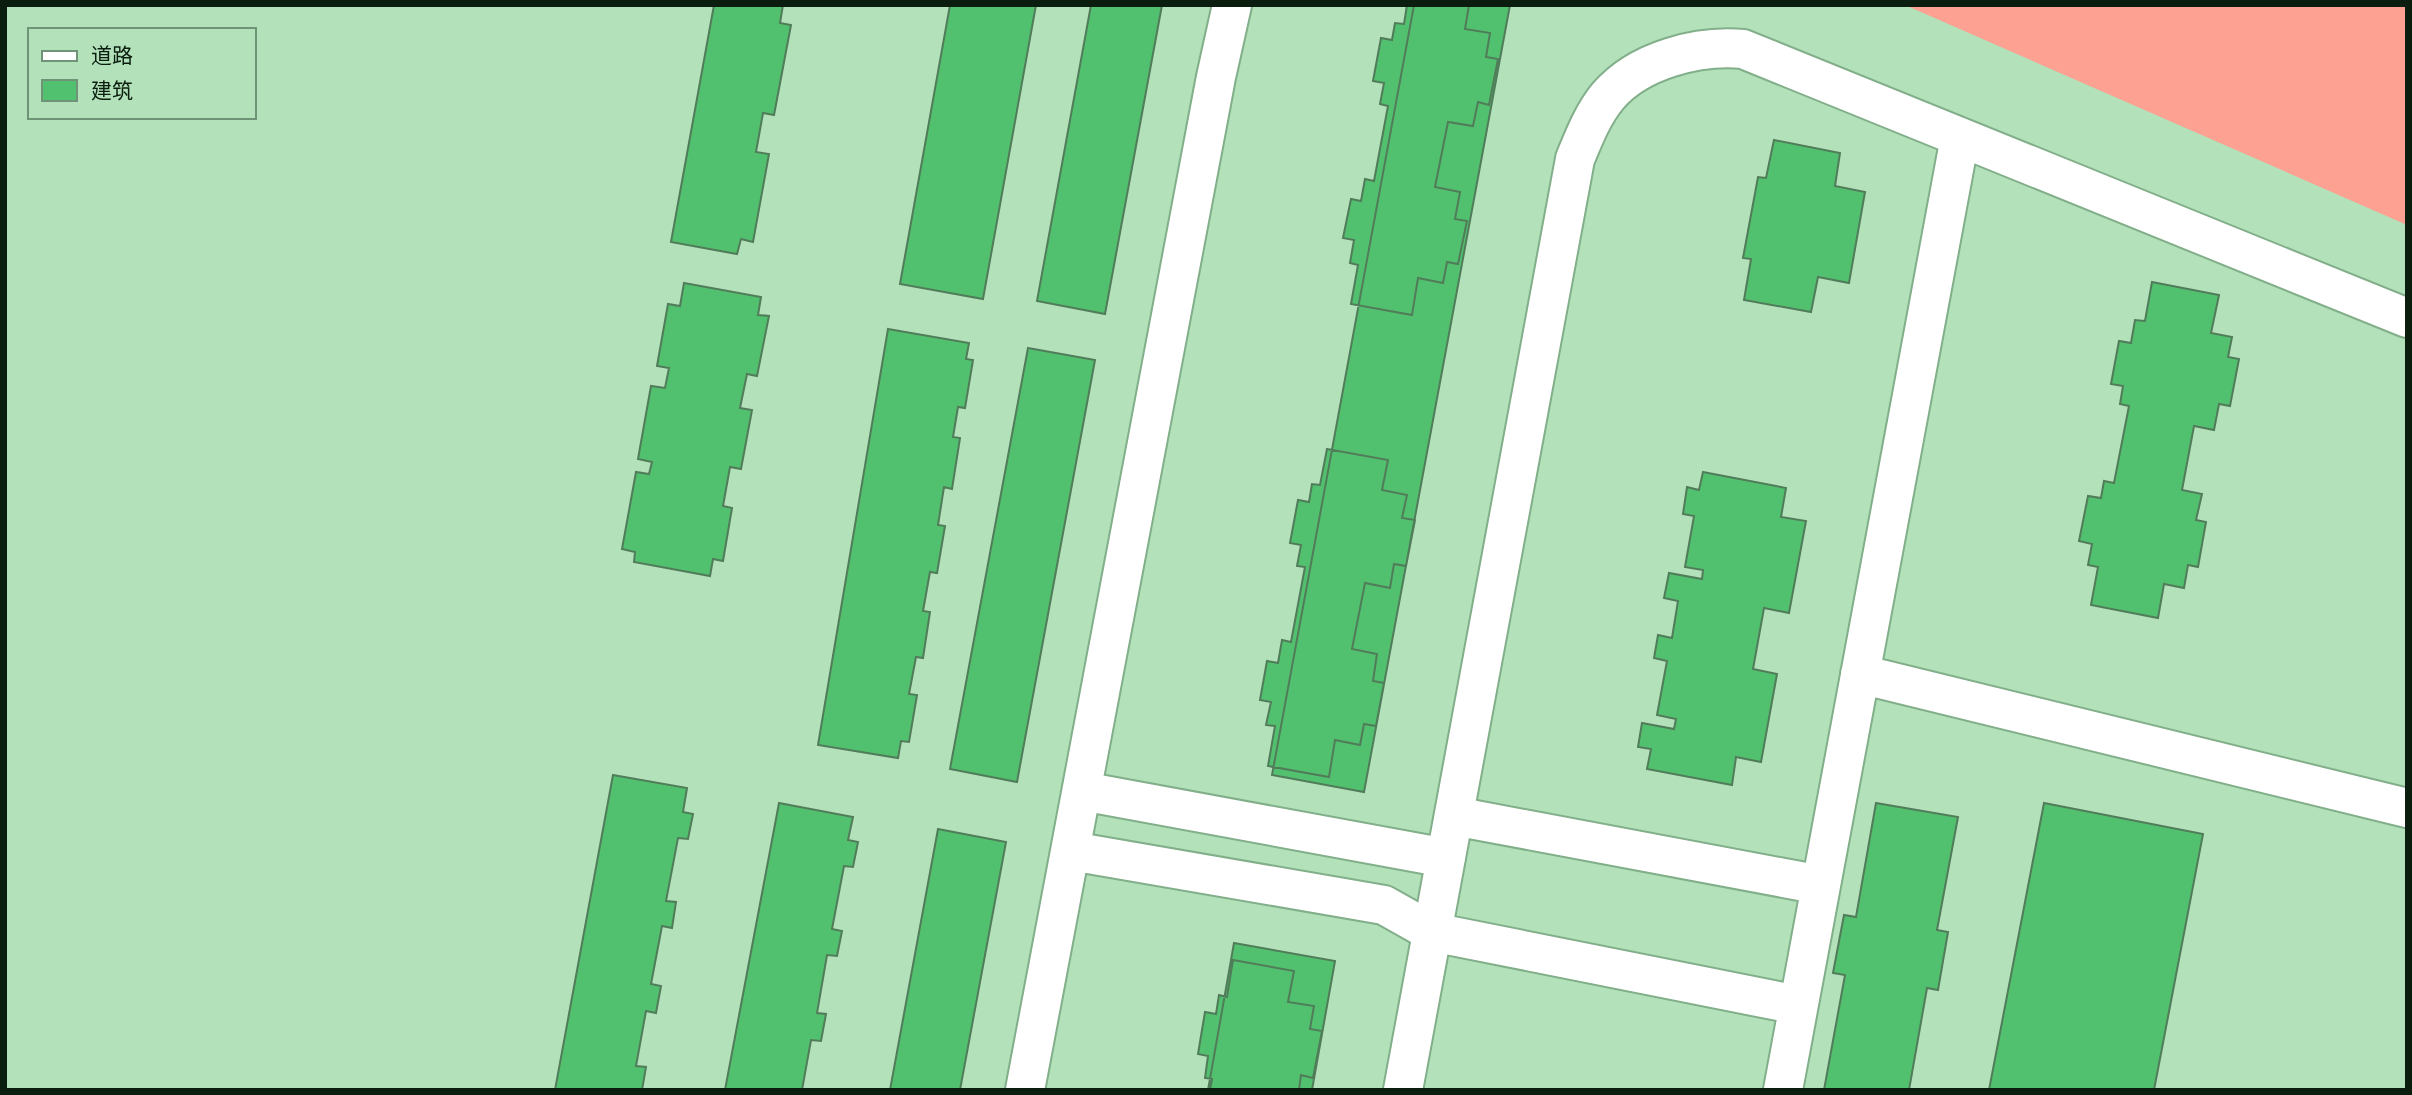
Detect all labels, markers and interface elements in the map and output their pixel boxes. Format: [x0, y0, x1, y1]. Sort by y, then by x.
legend [28, 28, 256, 119]
text: 道路 [91, 42, 133, 68]
text: 建筑 [91, 77, 133, 103]

